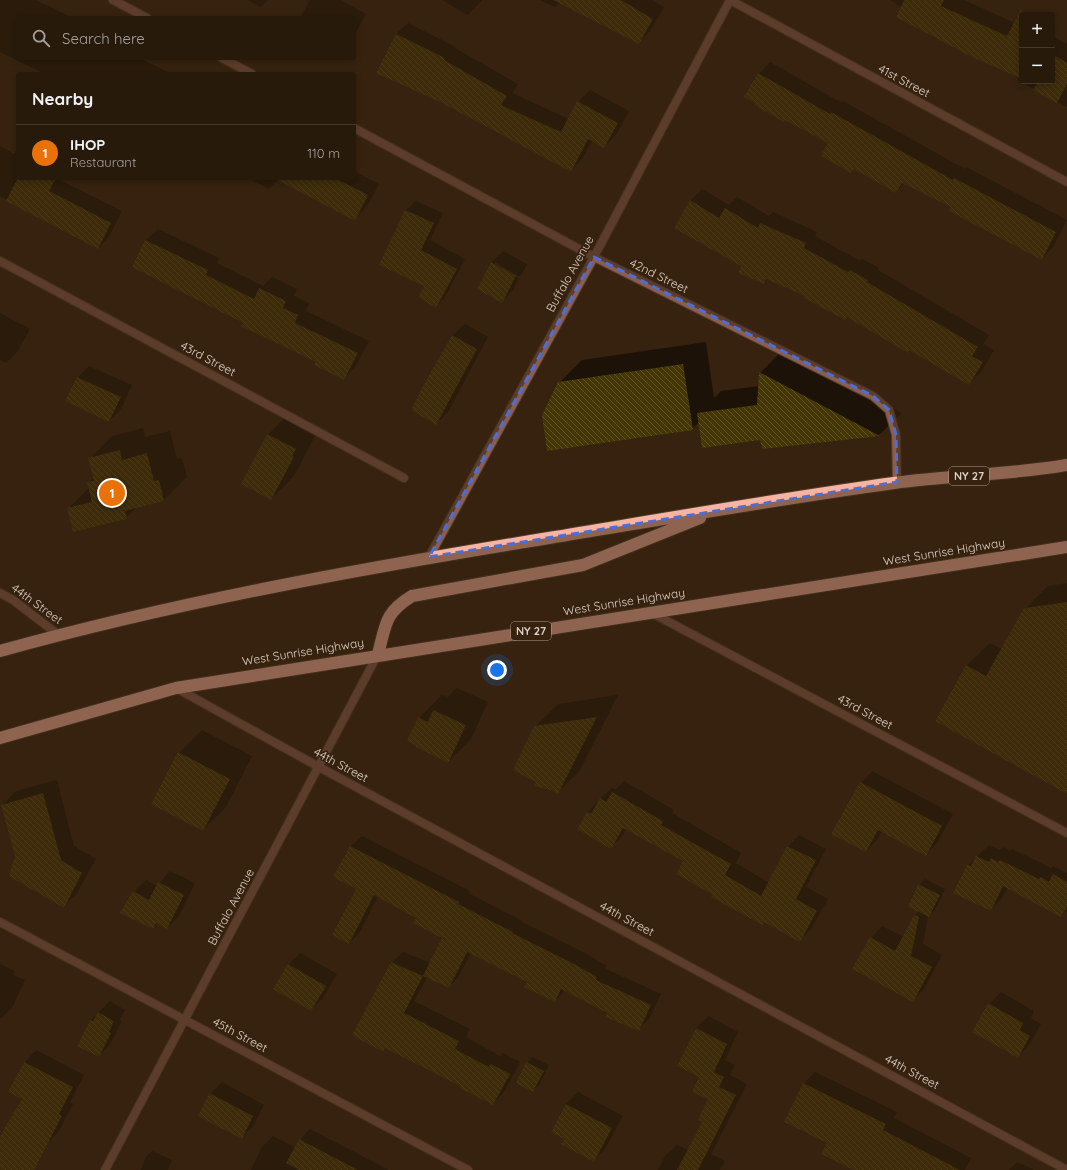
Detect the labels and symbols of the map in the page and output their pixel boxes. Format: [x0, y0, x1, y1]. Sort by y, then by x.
street label: 41st Street [876, 61, 933, 100]
street label: Buffalo Avenue [542, 233, 597, 314]
street label: 42nd Street [628, 255, 691, 296]
street label: 43rd Street [178, 338, 238, 379]
road number: NY 27 [949, 467, 989, 485]
pin: 1 [99, 478, 125, 508]
street label: West Sunrise Highway [882, 534, 1006, 569]
street label: 44th Street [9, 580, 66, 627]
street label: West Sunrise Highway [562, 584, 686, 619]
road number: NY 27 [511, 622, 551, 640]
street label: West Sunrise Highway [241, 634, 365, 669]
your location [487, 660, 507, 680]
street label: 43rd Street [835, 691, 895, 732]
street label: 44th Street [311, 744, 371, 785]
street label: Buffalo Avenue [204, 866, 257, 948]
street label: 44th Street [597, 898, 657, 939]
street label: 45th Street [210, 1014, 270, 1055]
street label: 44th Street [882, 1051, 942, 1092]

